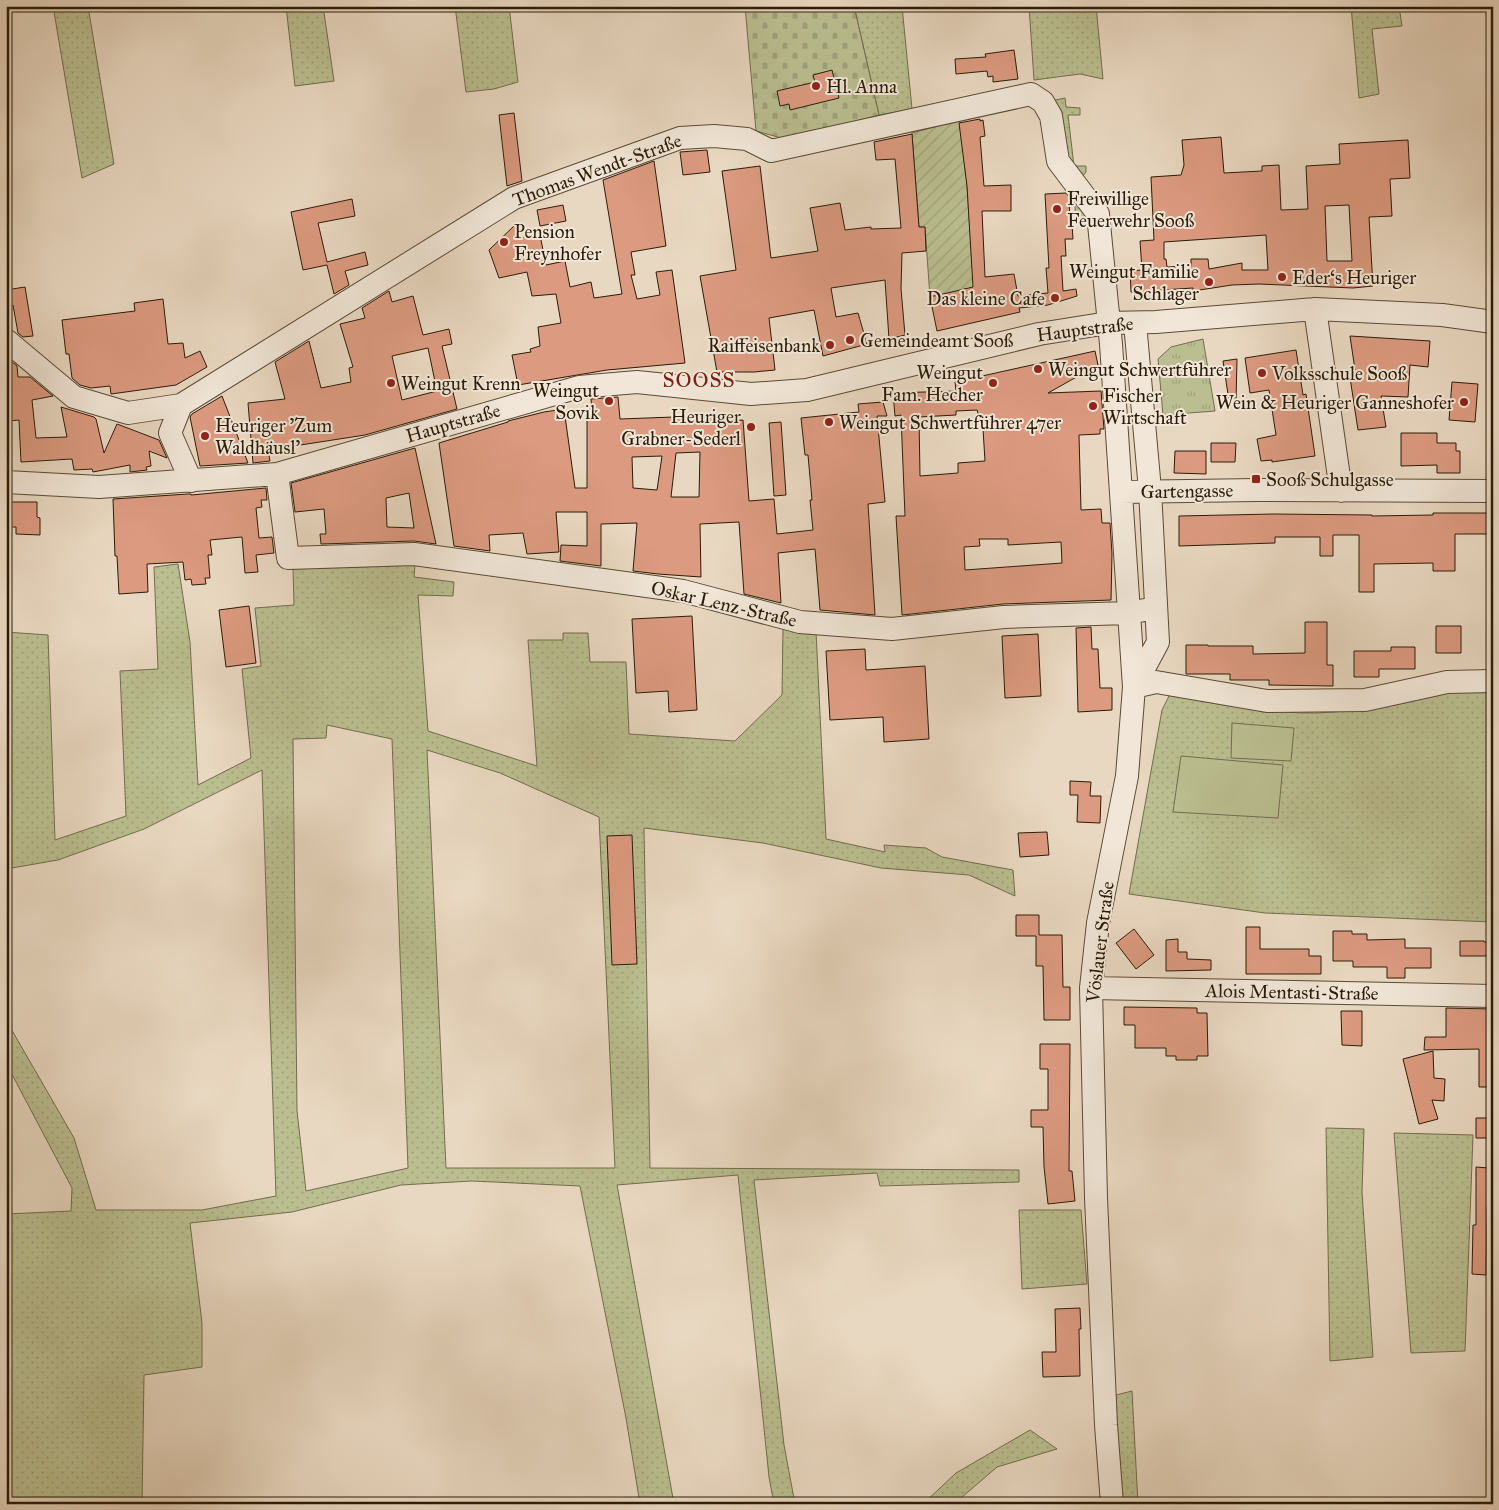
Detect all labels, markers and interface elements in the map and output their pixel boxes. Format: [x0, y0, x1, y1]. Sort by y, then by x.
place label: Hl. Anna [826, 75, 898, 98]
marker: Hl. Anna [810, 80, 822, 92]
street label: Thomas Wendt-Straße [509, 129, 685, 211]
place label: Freiwillige Feuerwehr Sooß [1067, 187, 1194, 232]
marker: Freiwillige Feuerwehr Sooß [1051, 203, 1063, 215]
place label: Pension Freynhofer [514, 220, 602, 265]
marker: Pension Freynhofer [498, 236, 510, 248]
place label: Weingut Familie Schlager [1069, 260, 1200, 306]
place label: Eder‘s Heuriger [1292, 266, 1417, 290]
marker: Eder‘s Heuriger [1276, 271, 1288, 283]
marker: Weingut Familie Schlager [1203, 276, 1215, 288]
place label: Das kleine Cafe [927, 287, 1045, 310]
marker: Das kleine Cafe [1049, 292, 1061, 304]
street label: Hauptstraße [1035, 312, 1135, 346]
place label: Gemeindeamt Sooß [860, 329, 1014, 352]
place label: Raiffeisenbank [707, 334, 820, 357]
marker: Gemeindeamt Sooß [844, 334, 856, 346]
marker: Raiffeisenbank [824, 339, 836, 351]
place label: Weingut Schwertführer [1048, 358, 1232, 382]
place label: Weingut Fam. Hecher [881, 361, 984, 406]
place label: Volksschule Sooß [1271, 362, 1407, 385]
marker: Weingut Schwertführer [1032, 363, 1044, 375]
district label: SOOSS [662, 367, 736, 393]
marker: Volksschule Sooß [1256, 367, 1268, 379]
place label: Weingut Krenn [401, 372, 521, 396]
marker: Weingut Krenn [385, 377, 397, 389]
marker: Weingut Fam. Hecher [987, 377, 999, 389]
place label: Weingut Sovik [532, 379, 599, 424]
place label: Fischer Wirtschaft [1103, 384, 1187, 429]
place label: Wein & Heuriger Ganneshofer [1216, 391, 1455, 415]
marker: Weingut Sovik [603, 395, 615, 407]
marker: Wein & Heuriger Ganneshofer [1458, 396, 1470, 408]
street label: Hauptstraße [403, 399, 503, 447]
marker: Fischer Wirtschaft [1087, 400, 1099, 412]
place label: Heuriger Grabner-Sederl [621, 405, 742, 450]
place label: Weingut Schwertführer 47er [839, 411, 1062, 435]
place label: Heuriger 'Zum Waldhäusl' [215, 414, 332, 459]
marker: Weingut Schwertführer 47er [823, 416, 835, 428]
marker: Heuriger Grabner-Sederl [745, 421, 757, 433]
marker: Heuriger 'Zum Waldhäusl' [199, 430, 211, 442]
place label: Sooß Schulgasse [1266, 468, 1394, 492]
marker: Sooß Schulgasse [1250, 473, 1262, 485]
street label: Gartengasse [1140, 479, 1234, 504]
street label: Oskar Lenz-Straße [649, 576, 799, 632]
street label: Vöslauer Straße [1081, 880, 1119, 1005]
street label: Alois Mentasti-Straße [1204, 979, 1379, 1005]

